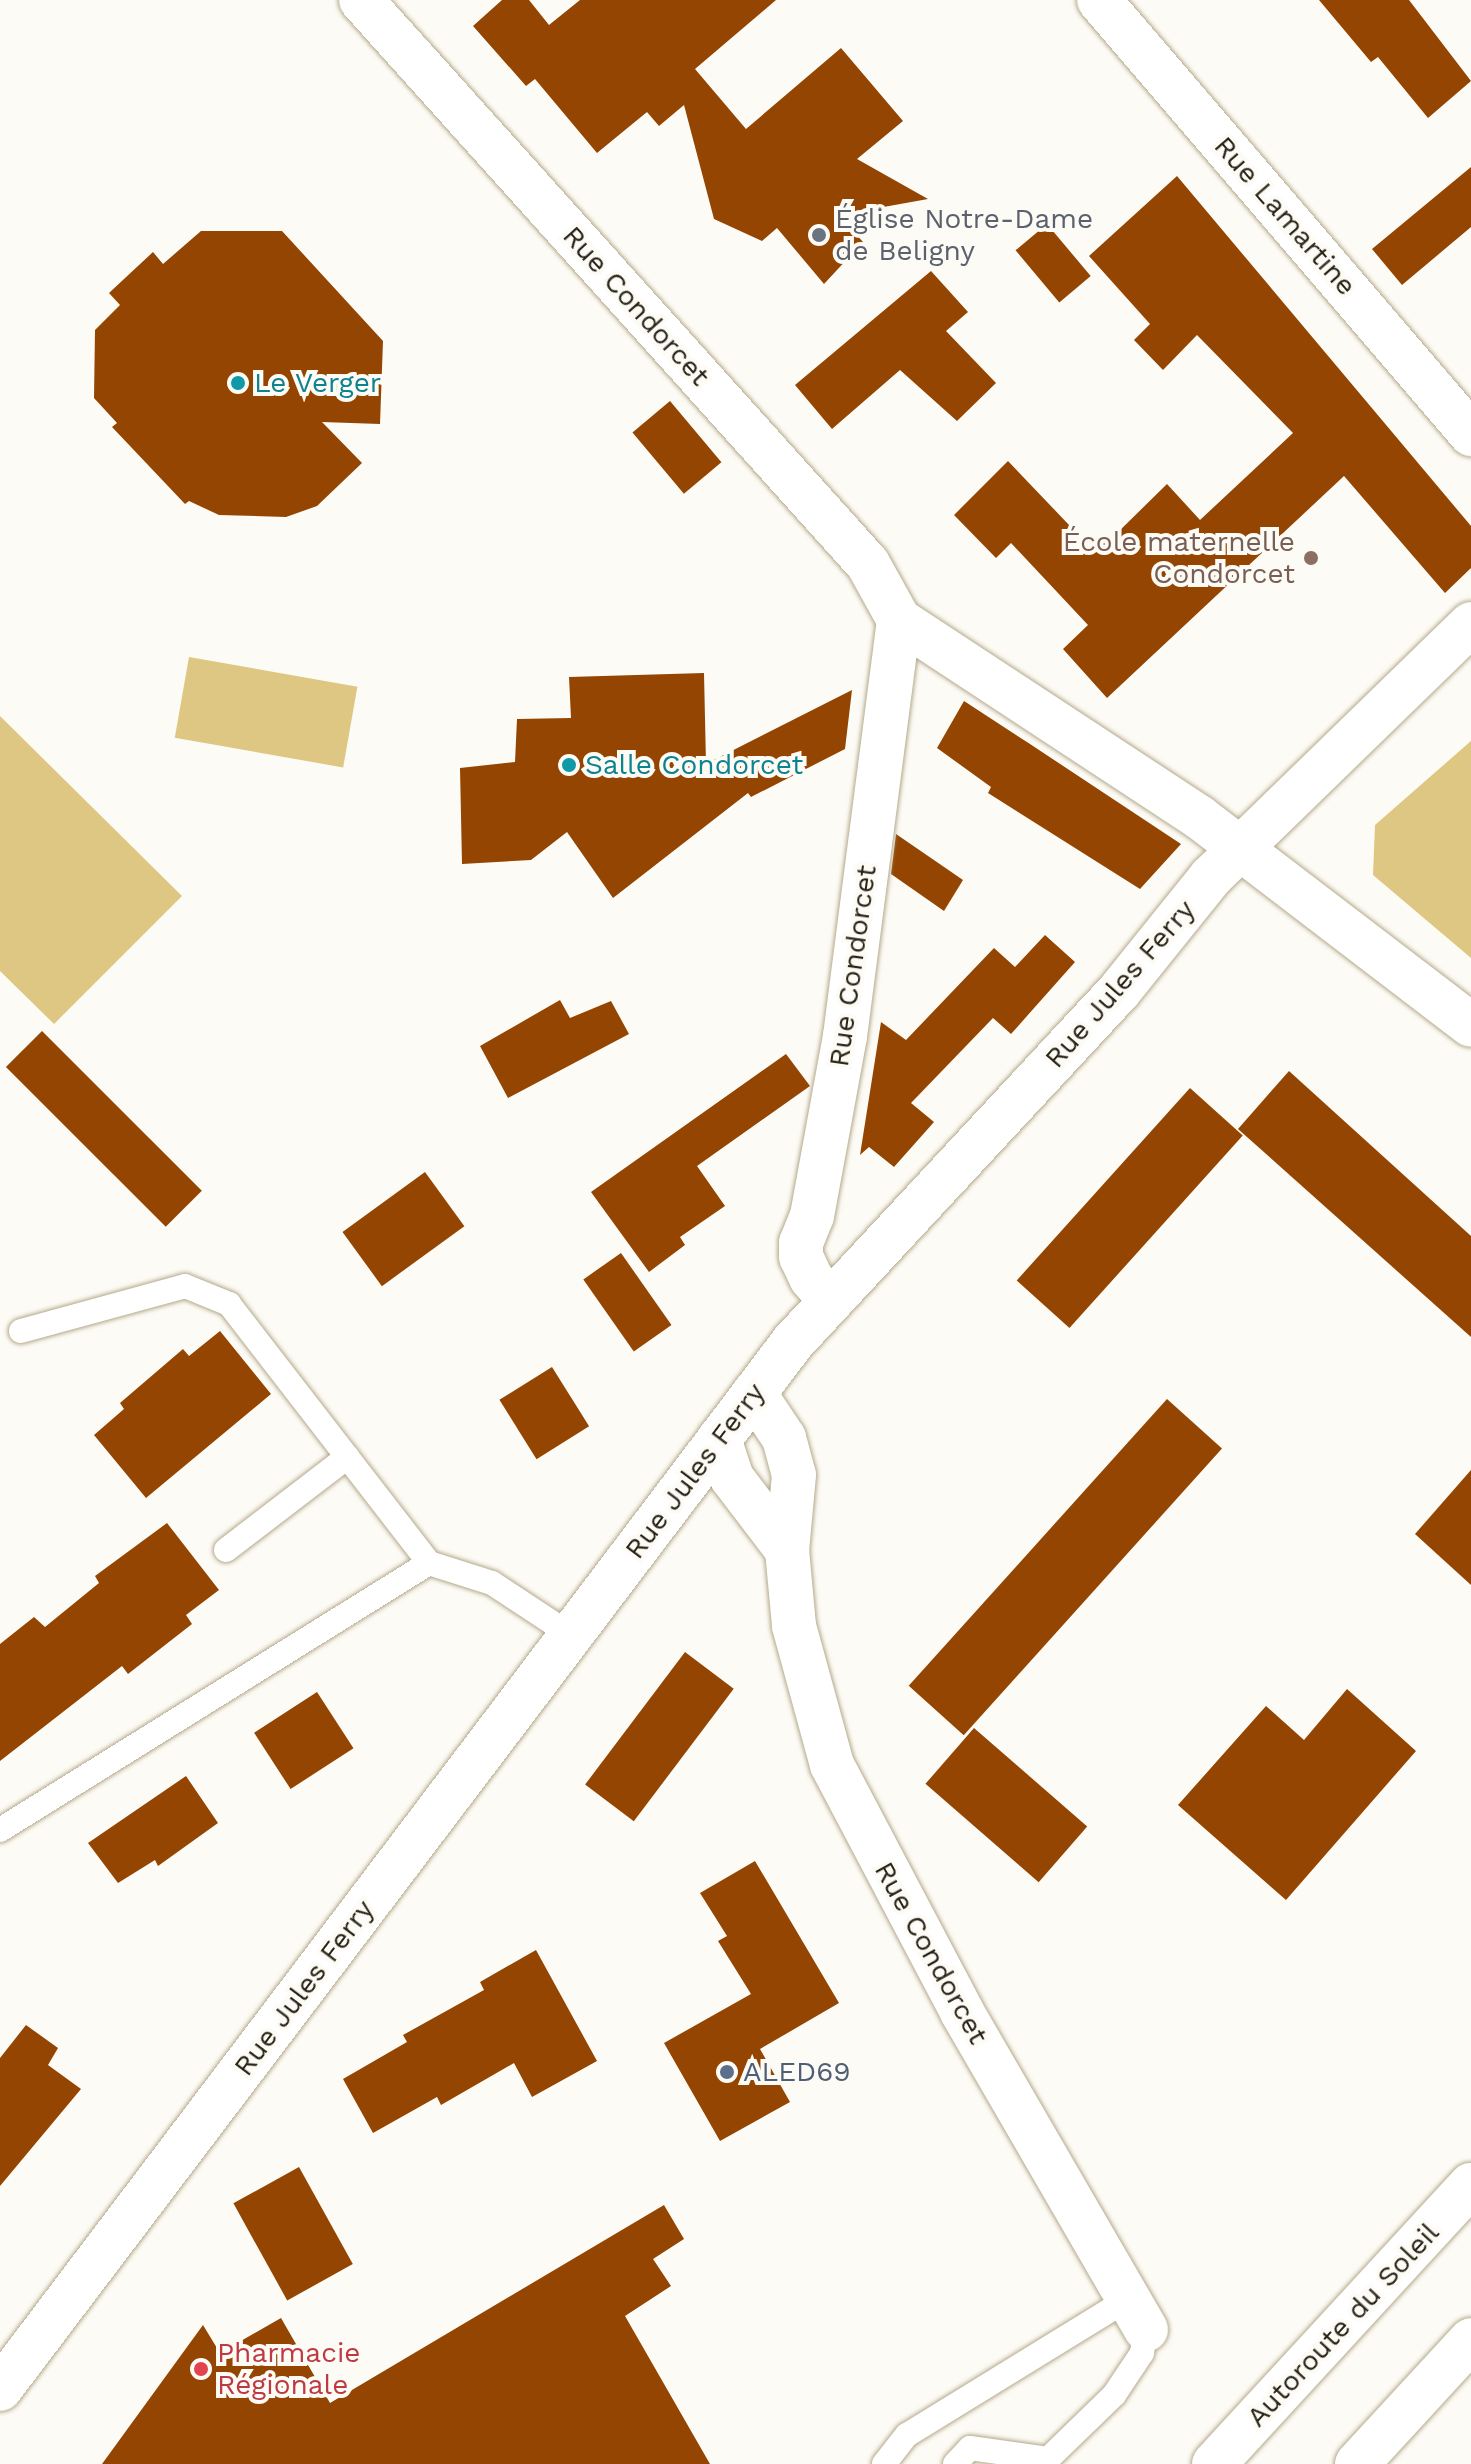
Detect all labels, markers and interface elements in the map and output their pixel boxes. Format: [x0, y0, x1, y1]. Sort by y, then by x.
street label: Rue Lamartine [1207, 130, 1363, 302]
place label: Église Notre-Dame de Beligny [835, 202, 1093, 268]
street label: Rue Condorcet [556, 219, 716, 393]
marker: Église Notre-Dame de Beligny [810, 226, 828, 244]
place label: Le Verger [254, 366, 382, 400]
marker: Le Verger [229, 374, 247, 392]
place label: École maternelle Condorcet [1063, 525, 1295, 591]
marker: École maternelle Condorcet [1302, 549, 1320, 567]
place label: Salle Condorcet [585, 748, 803, 782]
marker: Salle Condorcet [560, 756, 578, 774]
street label: Rue Condorcet [822, 863, 884, 1069]
street label: Rue Jules Ferry [1038, 893, 1202, 1075]
street label: Rue Jules Ferry [618, 1376, 772, 1566]
street label: Rue Condorcet [867, 1856, 995, 2050]
street label: Rue Jules Ferry [227, 1893, 381, 2083]
place label: ALED69 [743, 2055, 851, 2089]
marker: ALED69 [718, 2063, 736, 2081]
street label: Autoroute du Soleil [1240, 2216, 1446, 2434]
place label: Pharmacie Régionale [217, 2336, 360, 2402]
marker: Pharmacie Régionale [192, 2360, 210, 2378]

